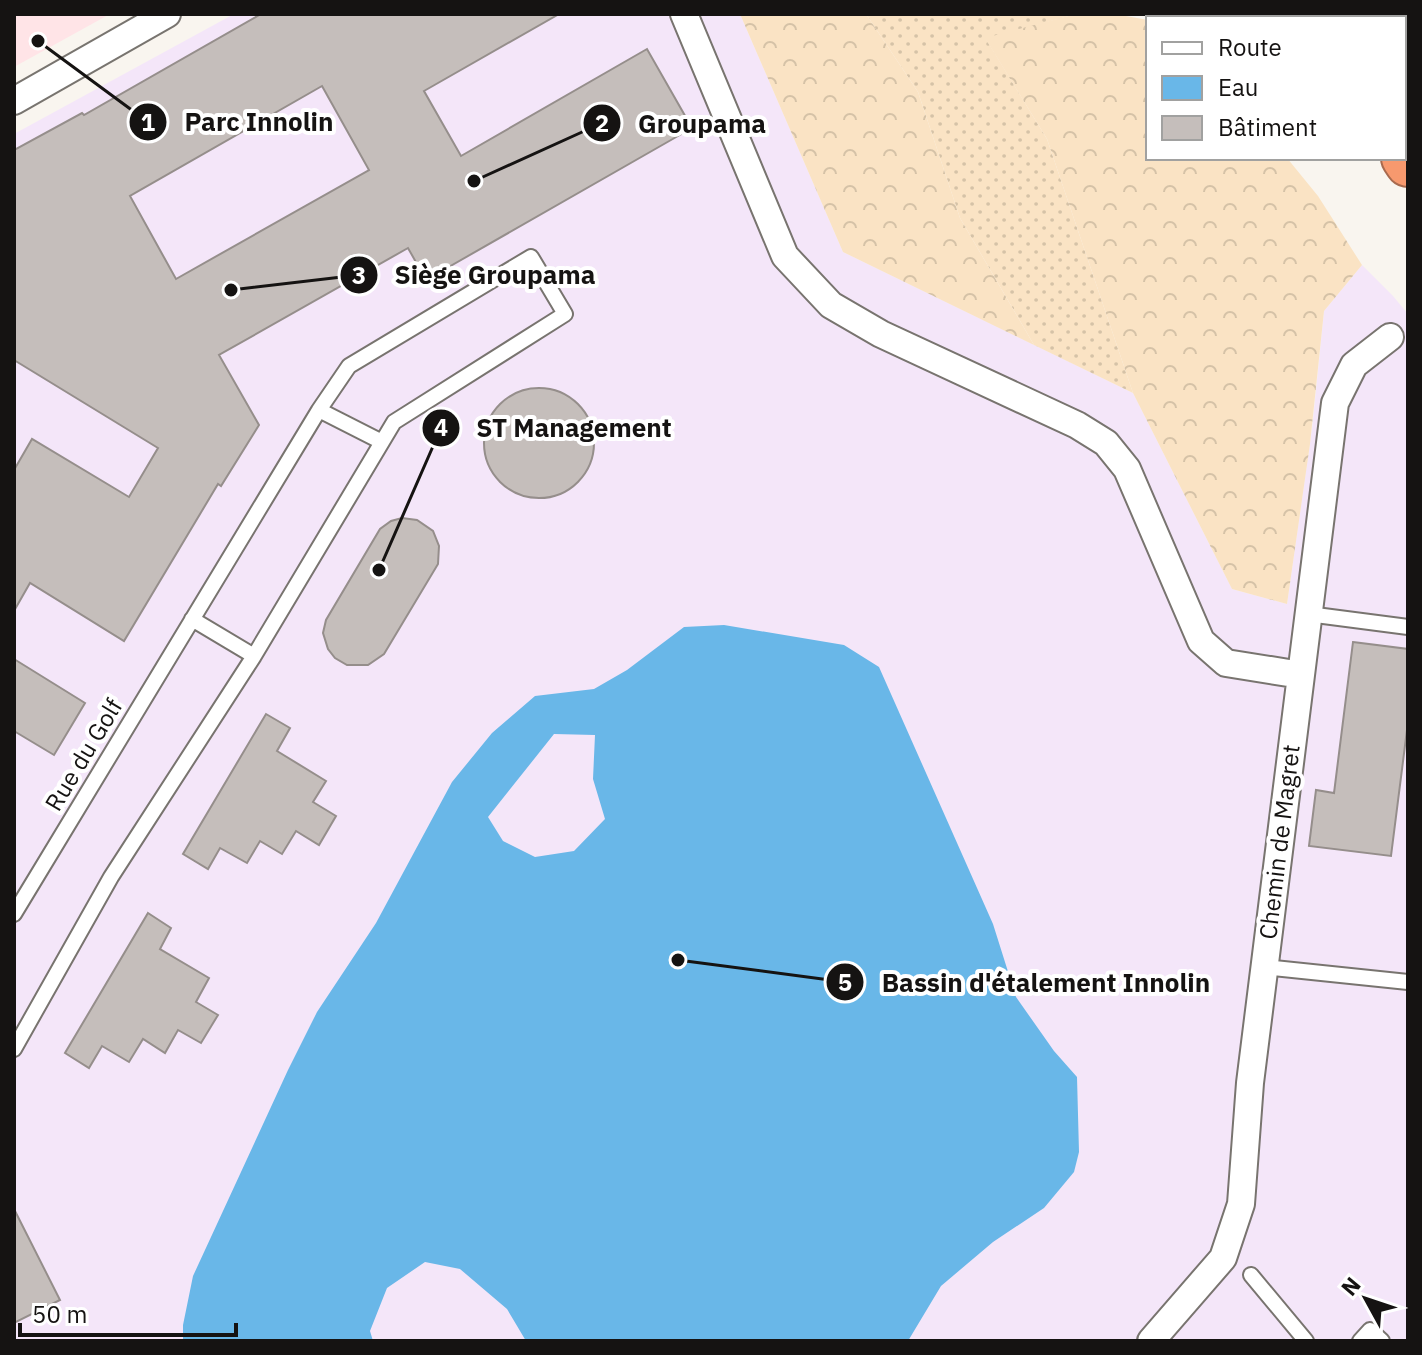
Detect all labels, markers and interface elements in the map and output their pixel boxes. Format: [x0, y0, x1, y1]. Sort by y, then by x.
legend [1146, 16, 1406, 160]
text: Route [1218, 31, 1282, 63]
text: Eau [1218, 71, 1258, 103]
callout: Parc Innolin [128, 97, 349, 147]
callout: Groupama [582, 98, 782, 148]
text: Parc Innolin [184, 104, 334, 138]
text: 1 [141, 106, 155, 138]
text: Groupama [638, 106, 766, 140]
text: 2 [595, 107, 609, 139]
text: Bâtiment [1218, 111, 1317, 143]
callout: Siège Groupama [339, 250, 612, 300]
text: Siège Groupama [394, 257, 596, 291]
text: 3 [352, 259, 366, 291]
callout: ST Management [421, 403, 688, 453]
text: ST Management [476, 410, 672, 444]
text: 4 [434, 411, 448, 443]
street label: Rue du Golf [37, 692, 129, 817]
street label: Chemin de Magret [1251, 743, 1307, 941]
callout: Bassin d'étalement Innolin [825, 957, 1226, 1007]
text: Bassin d'étalement Innolin [882, 965, 1210, 999]
text: 5 [838, 966, 852, 998]
north arrow [1326, 1259, 1406, 1339]
text: N [1334, 1270, 1367, 1301]
scale bar [20, 1287, 236, 1337]
text: 50 m [32, 1298, 87, 1330]

